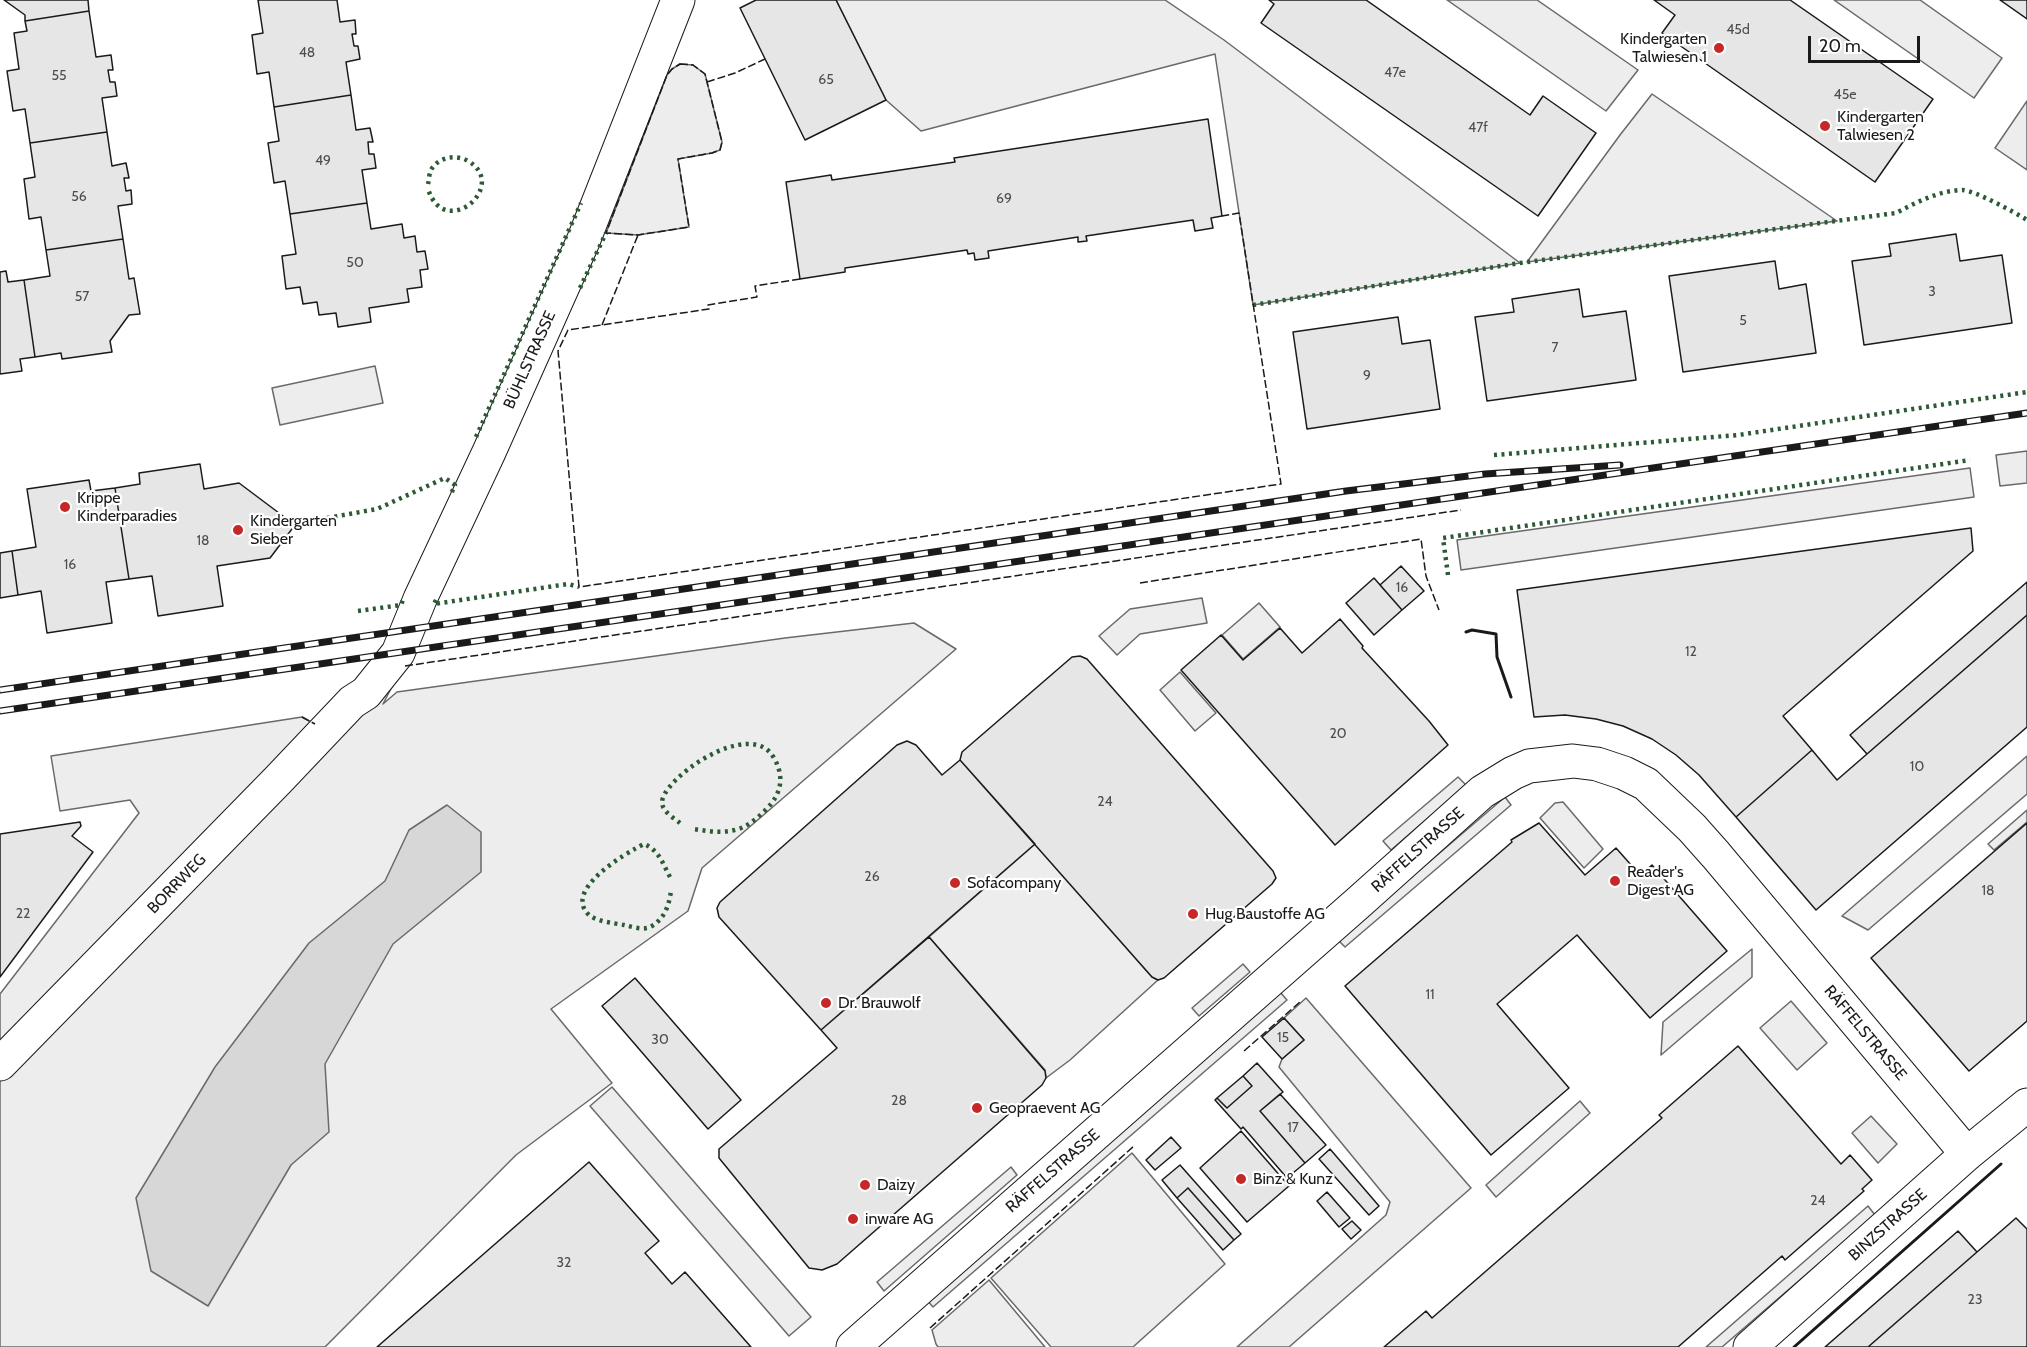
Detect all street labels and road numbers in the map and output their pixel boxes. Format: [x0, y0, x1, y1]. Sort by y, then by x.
street label: BÜHLSTRASSE [500, 308, 560, 412]
street label: RÄFFELSTRASSE [1368, 803, 1468, 897]
street label: BORRWEG [144, 850, 210, 918]
street label: RÄFFELSTRASSE [1820, 982, 1910, 1084]
street label: RÄFFELSTRASSE [1002, 1125, 1104, 1217]
street label: BINZSTRASSE [1845, 1185, 1931, 1265]

